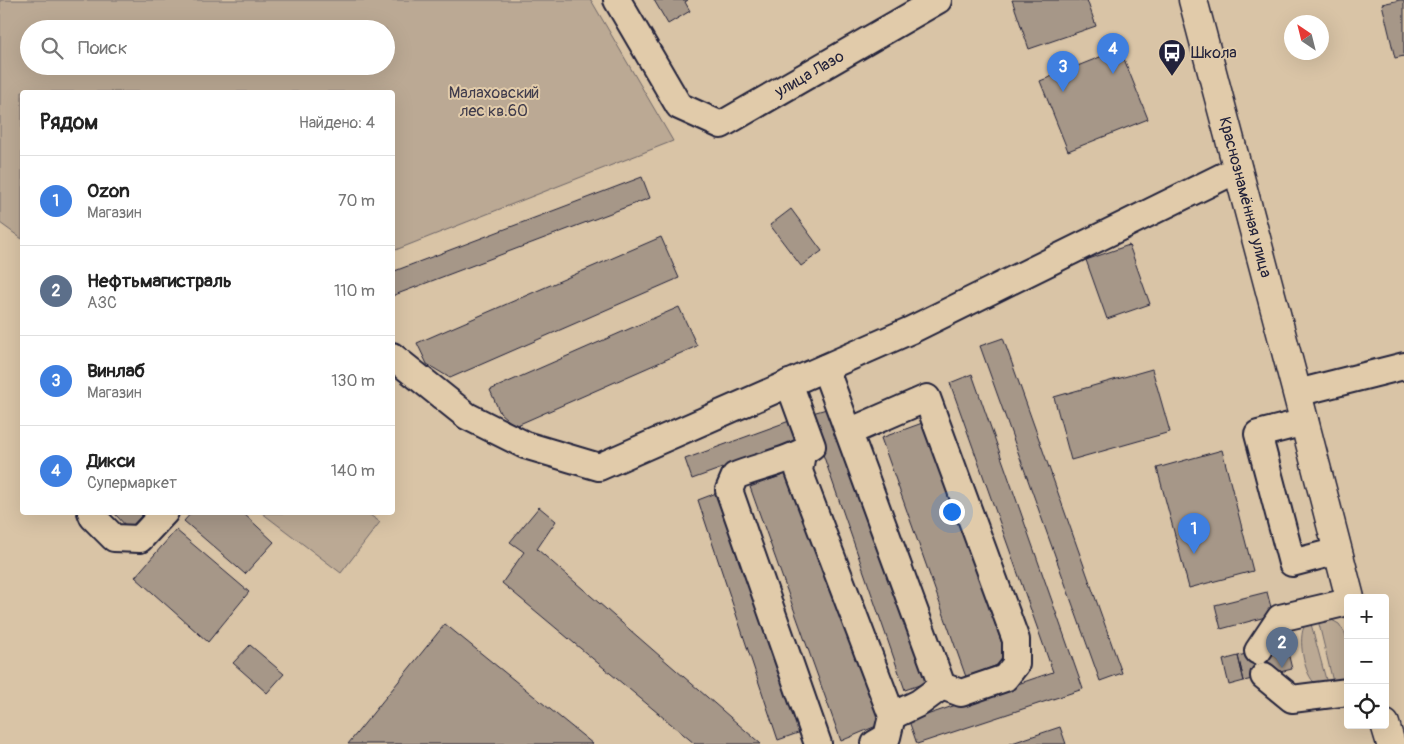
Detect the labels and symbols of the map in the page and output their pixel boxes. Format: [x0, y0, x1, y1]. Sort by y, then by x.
north arrow [1284, 15, 1329, 60]
pin: 4 [1097, 33, 1129, 74]
bus stop icon: Школа [1157, 38, 1187, 77]
place label: Школа [1191, 43, 1237, 63]
street label: улица Лазо [770, 46, 848, 102]
pin: 3 [1047, 51, 1079, 92]
park label: Малаховский лес кв.60 [449, 83, 539, 121]
street label: Краснознамённая улица [1214, 115, 1276, 280]
your location [939, 499, 965, 525]
pin: 1 [1178, 513, 1210, 554]
pin: 2 [1266, 627, 1298, 668]

